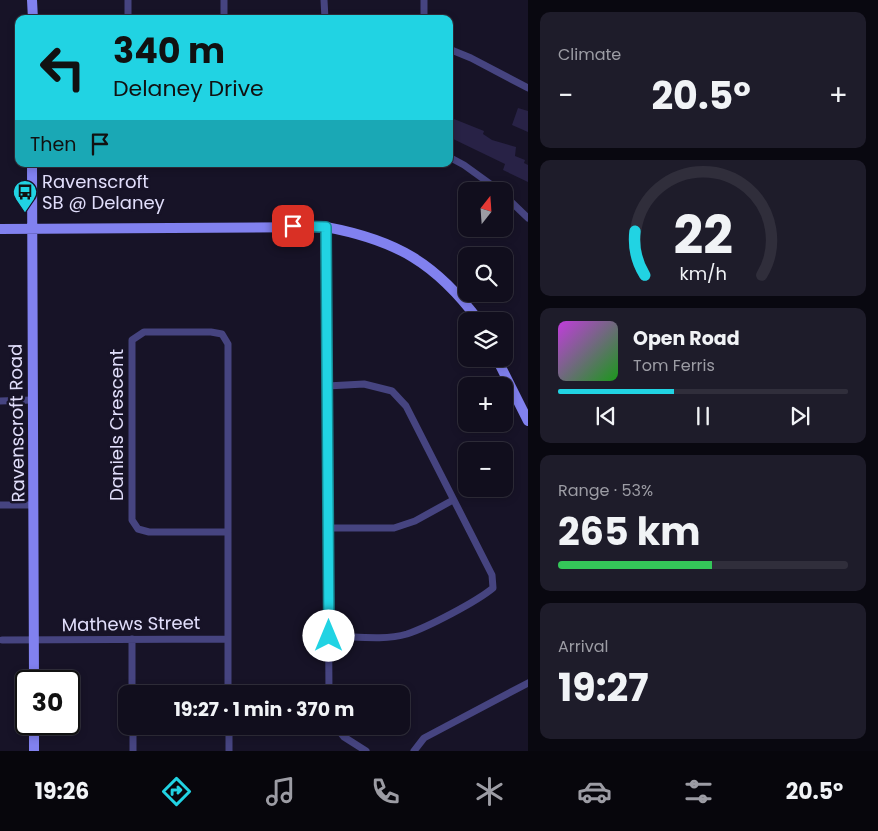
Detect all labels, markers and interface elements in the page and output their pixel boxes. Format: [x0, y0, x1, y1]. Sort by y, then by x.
text: 340 m [113, 26, 225, 75]
icon: left [30, 35, 95, 100]
text: Climate [558, 43, 621, 66]
text: 20.5° [651, 69, 751, 122]
text: Delaney Drive [113, 73, 264, 104]
text: − [558, 76, 573, 115]
text: + [829, 76, 848, 115]
icon: arrive [86, 130, 114, 158]
text: Then [30, 131, 76, 158]
place label: Ravenscroft SB @ Delaney [42, 169, 165, 215]
bus stop icon: Ravenscroft SB @ Delaney [12, 179, 38, 213]
north arrow [458, 182, 512, 238]
map controls [458, 182, 513, 497]
text: 22 [673, 199, 733, 272]
pin [272, 205, 314, 247]
icon: arrive [279, 212, 307, 240]
button: search [458, 247, 513, 302]
text: km/h [679, 261, 727, 286]
button: layers [458, 312, 513, 367]
text: Open Road [633, 325, 740, 352]
street label: Ravenscroft Road [3, 344, 30, 502]
street label: Daniels Crescent [104, 349, 129, 501]
text: Tom Ferris [633, 354, 715, 377]
button: + [458, 377, 513, 432]
icon: previous [592, 402, 620, 430]
icon: pause [689, 402, 717, 430]
icon: next [786, 402, 814, 430]
button: − [458, 442, 513, 497]
text: Range · 53% [558, 479, 653, 502]
text: 265 km [558, 505, 700, 558]
position arrow [302, 609, 354, 661]
street label: Mathews Street [61, 610, 200, 637]
text: Arrival [558, 635, 608, 658]
text: 19:27 [558, 661, 648, 714]
speed limit sign: 30 [15, 670, 80, 735]
text: 19:27 · 1 min · 370 m [174, 696, 354, 723]
icon: directions [159, 774, 194, 809]
icon: music [263, 774, 298, 809]
icon: phone [368, 774, 403, 809]
icon: climate [472, 774, 507, 809]
icon: car [577, 774, 612, 809]
icon: filters [681, 774, 716, 809]
text: 19:26 [35, 776, 89, 807]
text: 20.5° [786, 776, 843, 807]

